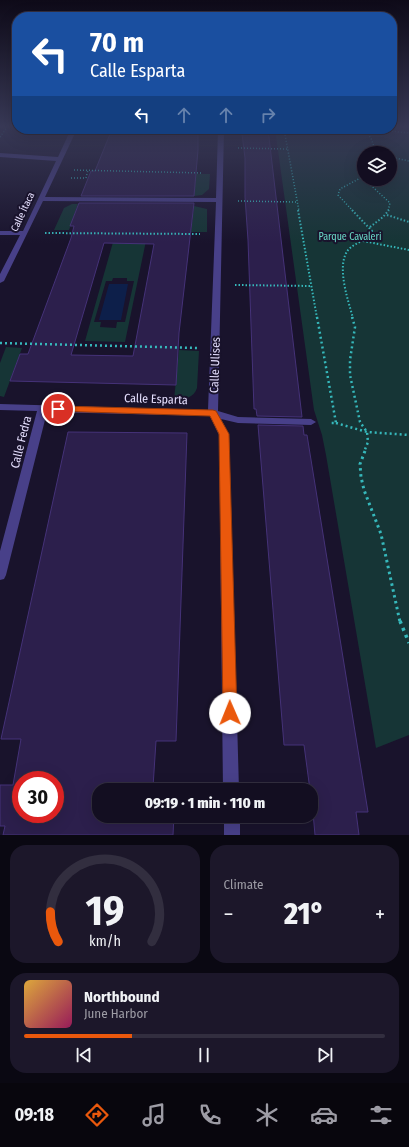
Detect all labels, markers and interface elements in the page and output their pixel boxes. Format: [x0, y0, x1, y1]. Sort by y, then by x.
text: 70 m [90, 26, 144, 59]
icon: left [24, 28, 76, 80]
text: Calle Esparta [90, 60, 185, 82]
icon: left [131, 104, 153, 126]
icon: ahead [173, 104, 195, 126]
icon: ahead [215, 104, 237, 126]
icon: right [257, 104, 279, 126]
map controls [357, 146, 397, 186]
button: layers [357, 146, 397, 186]
street label: Calle Ítaca [7, 189, 37, 234]
park label: Parque Cavaleri [318, 231, 382, 243]
street label: Calle Ulises [207, 337, 223, 393]
street label: Calle Esparta [124, 391, 188, 407]
pin [41, 392, 75, 426]
icon: arrive [47, 398, 69, 420]
street label: Calle Fedra [8, 414, 34, 470]
position arrow [209, 692, 251, 734]
speed limit sign: 30 [12, 771, 64, 823]
text: 09:19 · 1 min · 110 m [145, 794, 265, 812]
text: Climate [224, 877, 264, 892]
text: 19 [85, 886, 124, 936]
text: 21° [284, 896, 325, 932]
text: − [224, 901, 233, 928]
text: + [375, 901, 385, 928]
text: km/h [89, 933, 121, 950]
text: Northbound [84, 988, 160, 1006]
text: June Harbor [84, 1006, 148, 1021]
icon: previous [73, 1044, 95, 1066]
icon: pause [193, 1044, 215, 1066]
icon: next [314, 1044, 336, 1066]
icon: directions [83, 1101, 111, 1129]
icon: music [140, 1101, 168, 1129]
icon: phone [196, 1101, 224, 1129]
icon: climate [253, 1101, 281, 1129]
icon: car [310, 1101, 338, 1129]
icon: filters [367, 1101, 395, 1129]
text: 09:18 [14, 1104, 54, 1126]

